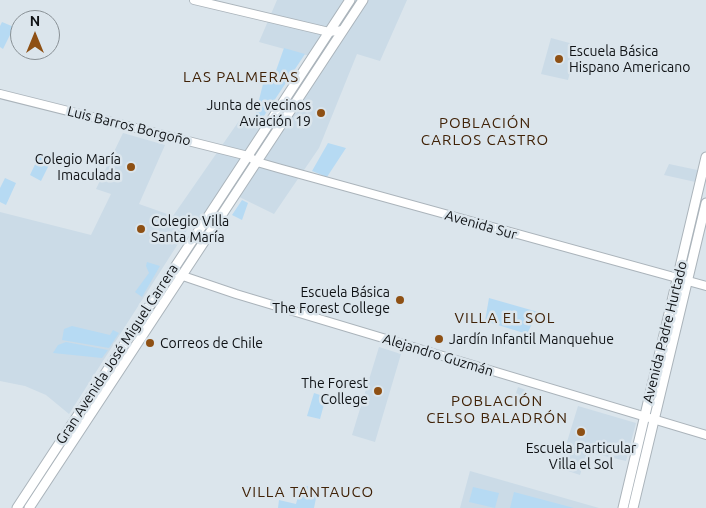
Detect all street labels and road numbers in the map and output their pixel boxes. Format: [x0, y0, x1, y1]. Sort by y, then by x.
street label: Luis Barros Borgoño [65, 103, 193, 149]
street label: Avenida Sur [443, 207, 519, 243]
street label: Avenida Padre Hurtado [639, 259, 691, 405]
street label: Gran Avenida José Miguel Carrera [52, 261, 182, 447]
street label: Alejandro Guzmán [381, 330, 495, 380]

